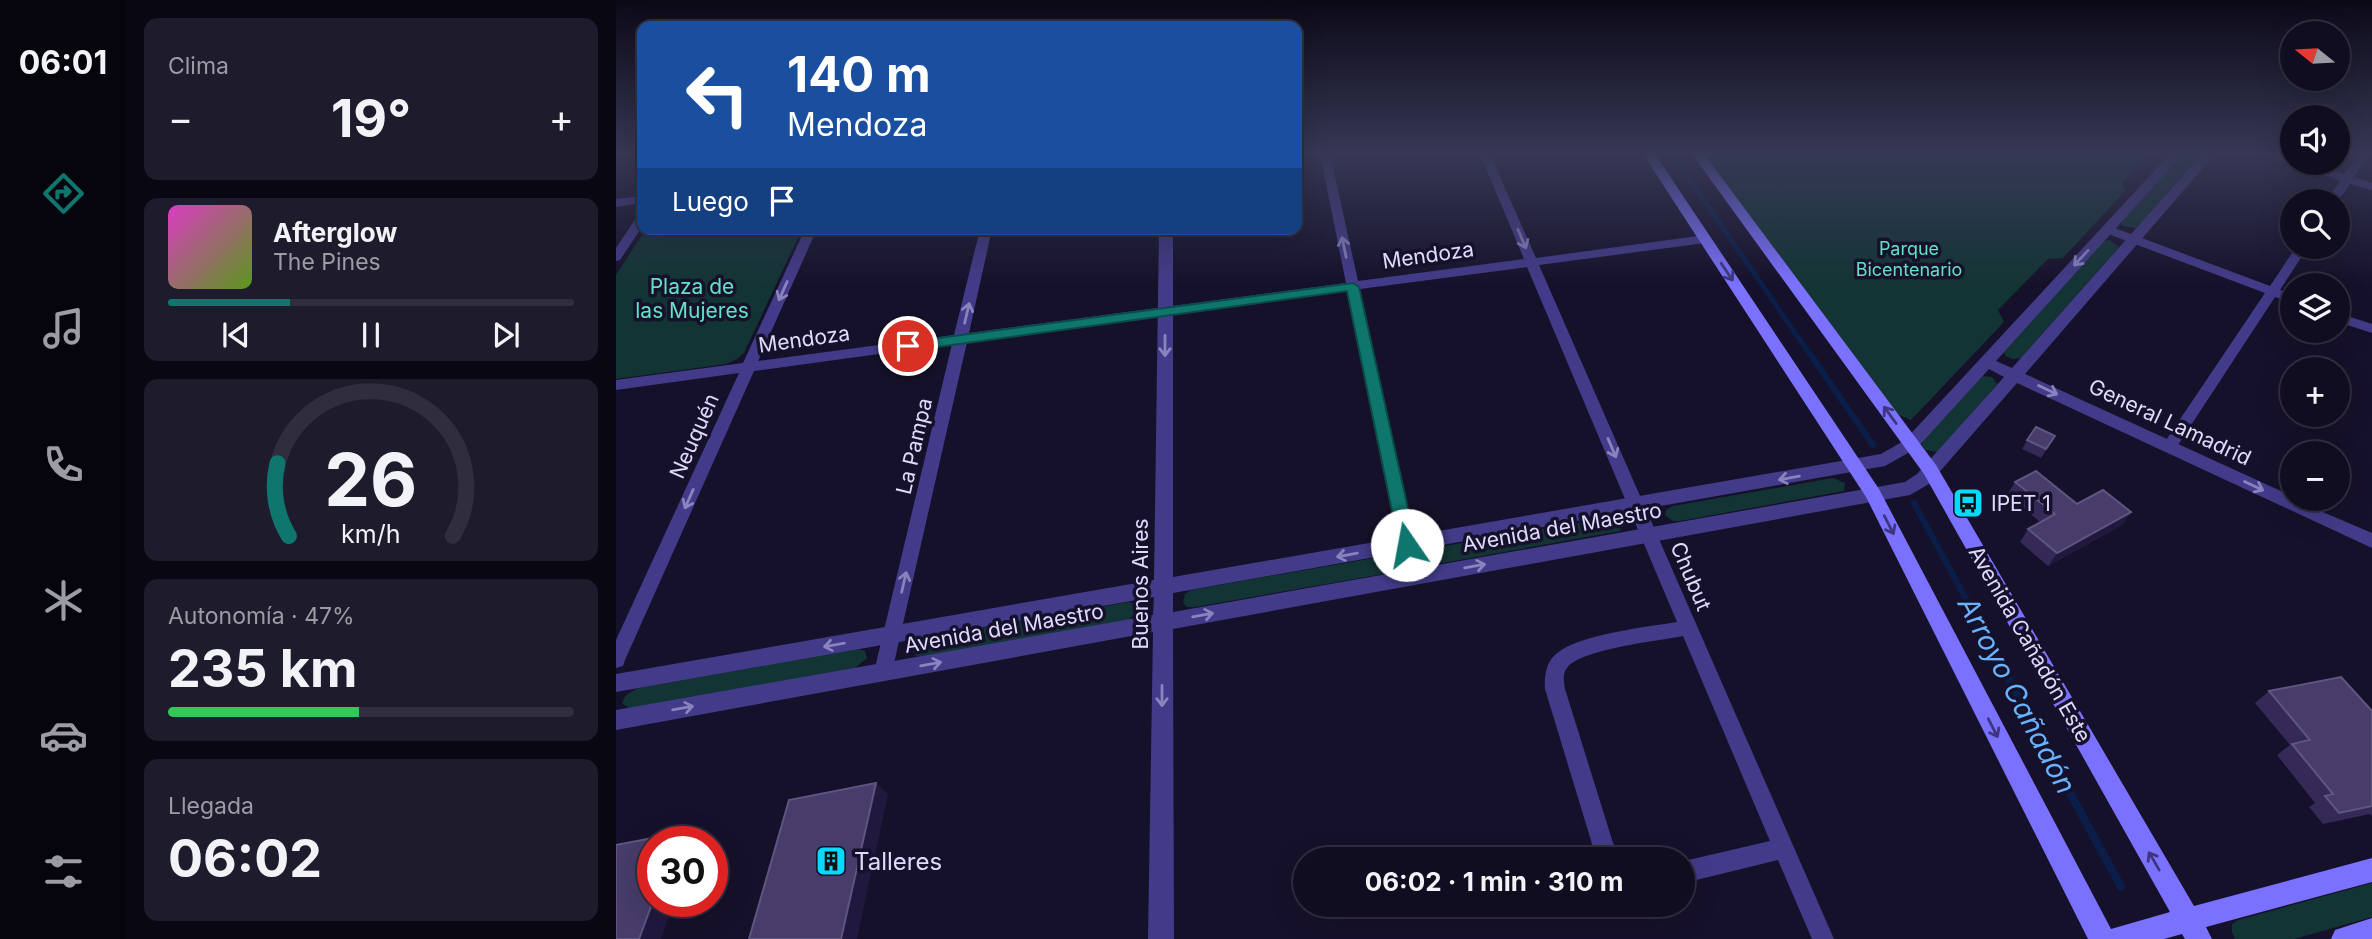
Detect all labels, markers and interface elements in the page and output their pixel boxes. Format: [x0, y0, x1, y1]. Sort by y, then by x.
north arrow [2280, 21, 2350, 91]
map controls [2280, 21, 2350, 511]
text: 06:01 [19, 43, 107, 82]
text: 140 m [787, 45, 931, 104]
icon: left [672, 49, 763, 140]
text: Clima [168, 52, 229, 80]
text: 19° [331, 87, 411, 150]
text: − [168, 95, 193, 141]
text: + [549, 95, 574, 141]
text: Mendoza [787, 105, 927, 144]
button: sound [2280, 105, 2350, 175]
icon: directions [39, 169, 88, 218]
icon: arrive [763, 182, 801, 220]
text: Luego [672, 186, 749, 217]
button: search [2280, 189, 2350, 259]
text: Afterglow [273, 217, 397, 248]
one-way arrow [1516, 228, 1529, 249]
one-way arrow [1337, 236, 1351, 259]
street label: Mendoza [1381, 236, 1475, 274]
park label: Parque Bicentenario [1856, 238, 1962, 280]
text: The Pines [273, 248, 381, 276]
one-way arrow [2072, 249, 2089, 266]
one-way arrow [1720, 262, 1734, 281]
button: layers [2280, 273, 2350, 343]
park label: Plaza de las Mujeres [635, 274, 749, 323]
one-way arrow [776, 280, 789, 302]
one-way arrow [961, 302, 974, 325]
icon: music [39, 304, 88, 353]
icon: previous [217, 316, 255, 354]
icon: pause [352, 316, 390, 354]
icon: next [487, 316, 525, 354]
pin [878, 316, 938, 376]
street label: Mendoza [757, 320, 851, 358]
icon: arrive [889, 327, 927, 365]
one-way arrow [1158, 335, 1172, 358]
button: + [2280, 357, 2350, 427]
street label: General Lamadrid [2085, 373, 2255, 471]
one-way arrow [2037, 384, 2058, 398]
street label: Neuquén [664, 390, 724, 482]
street label: La Pampa [891, 395, 937, 497]
one-way arrow [1883, 406, 1898, 425]
text: 26 [324, 435, 418, 524]
one-way arrow [1606, 437, 1619, 458]
icon: phone [39, 440, 88, 489]
button: − [2280, 441, 2350, 511]
one-way arrow [1778, 472, 1800, 485]
one-way arrow [2243, 480, 2264, 494]
bus stop icon: IPET 1 [1951, 486, 1985, 520]
one-way arrow [682, 488, 695, 509]
place label: IPET 1 [1991, 491, 2051, 516]
street label: Avenida del Maestro [1460, 497, 1664, 557]
position arrow [1370, 508, 1444, 582]
one-way arrow [1883, 514, 1897, 535]
text: km/h [341, 518, 401, 548]
street label: Buenos Aires [1128, 519, 1153, 649]
street label: Chubut [1665, 538, 1717, 614]
street label: Avenida Cañadón Este [1964, 541, 2096, 747]
one-way arrow [1336, 549, 1359, 562]
one-way arrow [1464, 559, 1486, 572]
one-way arrow [898, 571, 912, 594]
icon: climate [39, 576, 88, 625]
water label: Arroyo Cañadón [1950, 590, 2083, 799]
street label: Avenida del Maestro [902, 598, 1106, 658]
text: Autonomía · 47% [168, 602, 355, 630]
one-way arrow [1191, 608, 1214, 621]
text: 235 km [168, 637, 358, 700]
one-way arrow [823, 639, 845, 652]
one-way arrow [919, 657, 942, 670]
one-way arrow [1155, 685, 1169, 708]
one-way arrow [671, 701, 694, 715]
icon: car [39, 711, 88, 760]
one-way arrow [1987, 717, 2001, 738]
text: Llegada [168, 792, 254, 820]
speed limit sign: 30 [637, 826, 728, 917]
text: 06:02 [168, 827, 322, 890]
building icon: Talleres [814, 844, 848, 878]
icon: filters [39, 847, 88, 896]
place label: Talleres [854, 847, 942, 876]
one-way arrow [2147, 851, 2160, 872]
text: 06:02 · 1 min · 310 m [1365, 866, 1623, 897]

